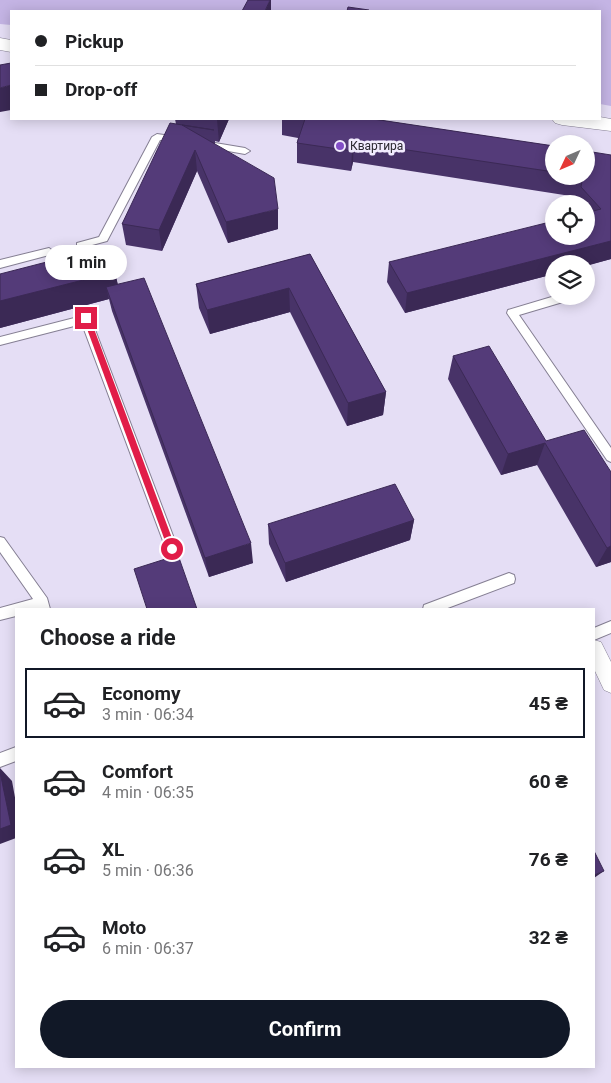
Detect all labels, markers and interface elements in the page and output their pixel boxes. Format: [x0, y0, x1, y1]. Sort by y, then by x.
text: Pickup [65, 30, 124, 53]
text: Drop-off [65, 78, 137, 101]
north arrow [545, 135, 595, 185]
map controls [545, 135, 595, 305]
place label: Квартира [350, 139, 403, 153]
marker: Квартира [334, 140, 346, 152]
button: locate [545, 195, 595, 245]
callout: 1 min [45, 246, 127, 280]
text: 1 min [66, 253, 106, 272]
button: layers [545, 255, 595, 305]
route end [75, 307, 97, 329]
route start [161, 538, 183, 560]
text: Choose a ride [40, 625, 176, 650]
icon: car [42, 681, 87, 726]
text: Economy [102, 682, 181, 705]
text: 45 ₴ [529, 692, 568, 715]
text: 3 min · 06:34 [102, 705, 194, 724]
icon: car [42, 759, 87, 804]
text: Comfort [102, 760, 173, 783]
text: 60 ₴ [529, 770, 568, 793]
text: 4 min · 06:35 [102, 783, 194, 802]
icon: car [42, 837, 87, 882]
text: XL [102, 838, 124, 861]
text: 76 ₴ [529, 848, 568, 871]
text: 5 min · 06:36 [102, 861, 194, 880]
icon: car [42, 915, 87, 960]
text: Moto [102, 916, 146, 939]
text: 32 ₴ [529, 926, 568, 949]
text: 6 min · 06:37 [102, 939, 194, 958]
button: Confirm [40, 1000, 570, 1058]

